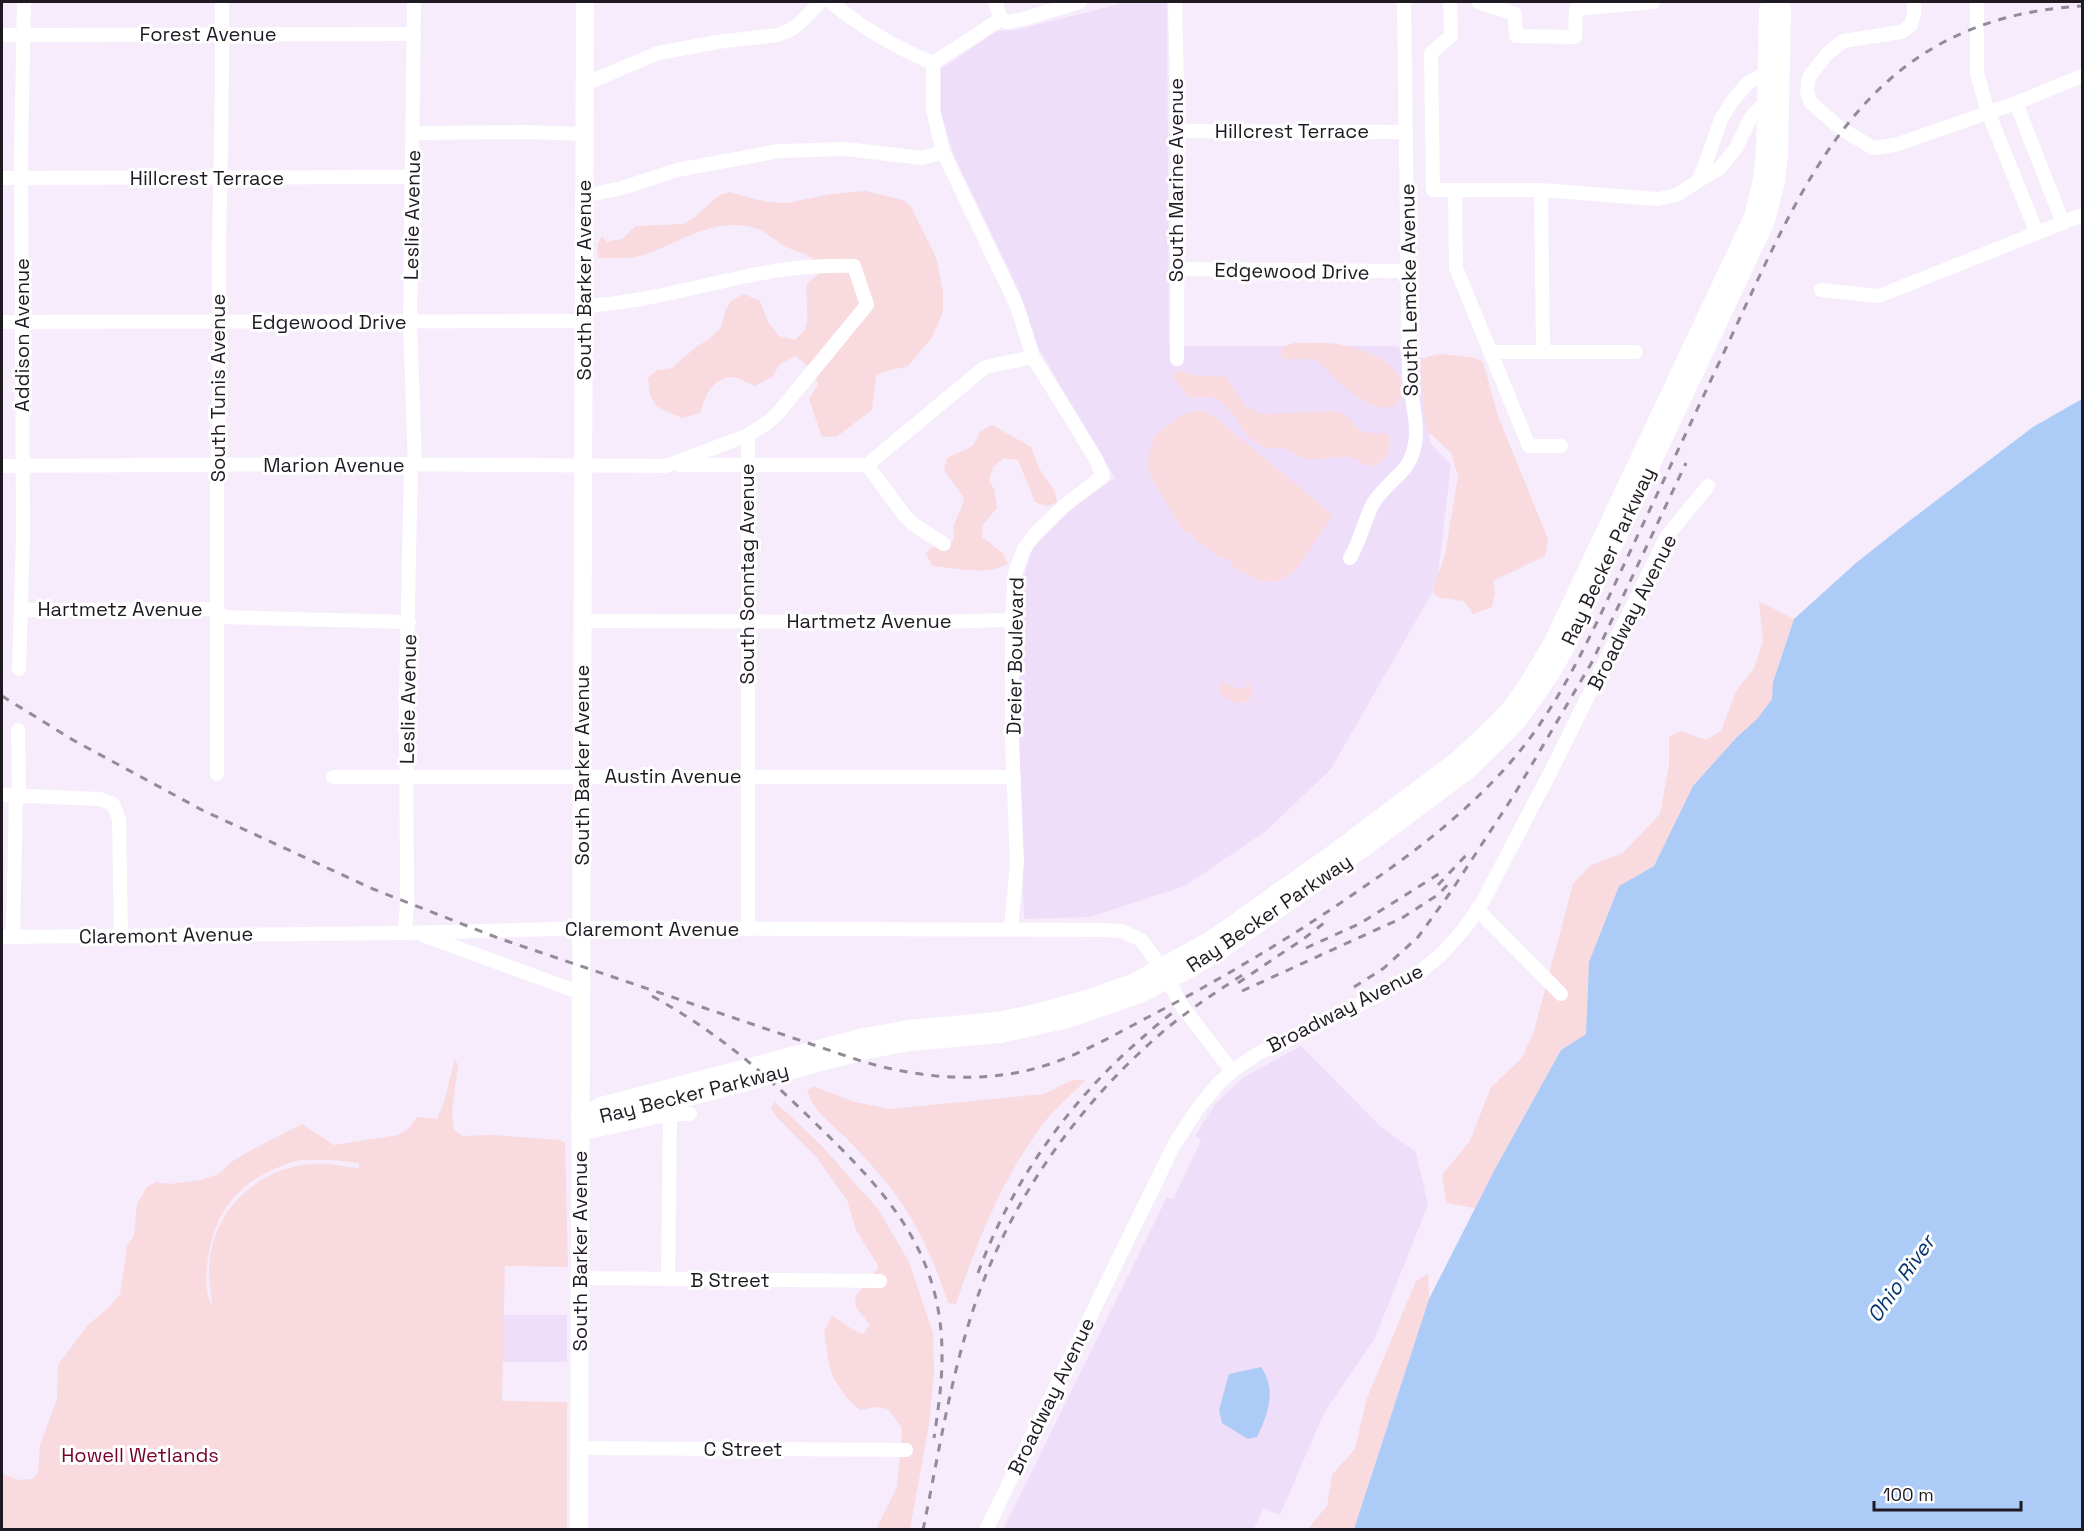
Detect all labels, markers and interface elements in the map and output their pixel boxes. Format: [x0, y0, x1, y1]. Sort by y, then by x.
street label: Forest Avenue [139, 21, 277, 47]
street label: South Marine Avenue [1163, 78, 1189, 282]
street label: Hillcrest Terrace [1215, 118, 1369, 144]
street label: Leslie Avenue [398, 150, 426, 280]
street label: Hillcrest Terrace [130, 165, 284, 191]
street label: South Barker Avenue [571, 180, 597, 380]
street label: South Lemcke Avenue [1394, 183, 1424, 397]
street label: Edgewood Drive [1214, 257, 1370, 285]
street label: Addison Avenue [9, 258, 35, 412]
street label: South Tunis Avenue [205, 294, 231, 482]
street label: Edgewood Drive [251, 309, 407, 335]
street label: Marion Avenue [263, 452, 405, 478]
street label: South Sonntag Avenue [734, 463, 760, 685]
street label: Ray Becker Parkway [1555, 463, 1661, 649]
street label: Broadway Avenue [1581, 530, 1683, 694]
street label: Dreier Boulevard [1001, 577, 1029, 735]
street label: Hartmetz Avenue [37, 596, 203, 622]
street label: Hartmetz Avenue [786, 608, 952, 634]
street label: Leslie Avenue [394, 634, 422, 764]
street label: South Barker Avenue [569, 665, 595, 865]
street label: Austin Avenue [604, 763, 742, 789]
street label: Ray Becker Parkway [1181, 848, 1357, 978]
street label: Claremont Avenue [565, 916, 739, 942]
street label: Claremont Avenue [79, 920, 253, 950]
street label: Broadway Avenue [1263, 957, 1427, 1059]
street label: Ray Becker Parkway [597, 1057, 791, 1129]
street label: South Barker Avenue [567, 1151, 593, 1351]
water label: Ohio River [1861, 1228, 1942, 1327]
street label: B Street [690, 1267, 770, 1293]
street label: Broadway Avenue [1002, 1313, 1100, 1479]
street label: C Street [703, 1436, 783, 1462]
park label: Howell Wetlands [61, 1442, 219, 1468]
scale bar [1874, 1474, 2021, 1512]
text: 100 m [1883, 1483, 1934, 1506]

